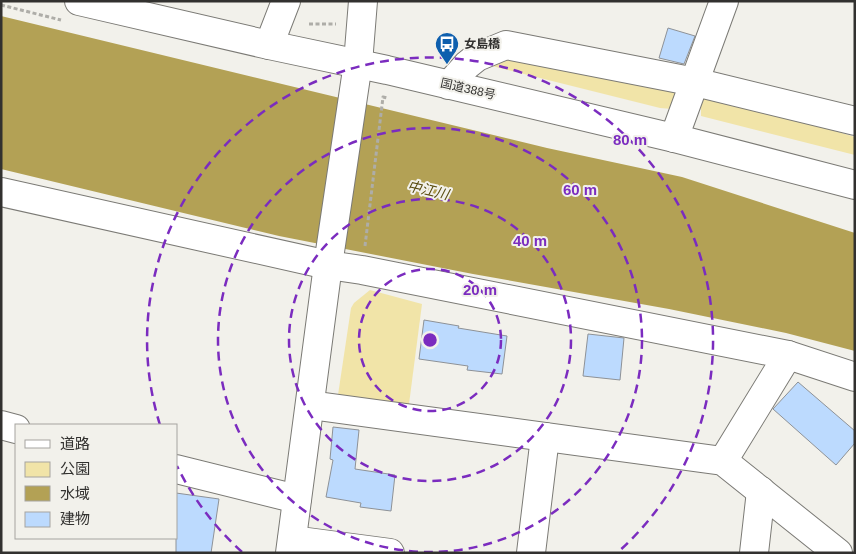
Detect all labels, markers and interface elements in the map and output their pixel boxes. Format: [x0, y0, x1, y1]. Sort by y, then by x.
bus stop icon: 女島橋 [434, 31, 460, 65]
place label: 女島橋 [464, 37, 501, 51]
street label: 国道388号 [439, 76, 497, 102]
text: 80 m [613, 131, 647, 148]
water label: 中江川 [406, 177, 452, 203]
text: 60 m [563, 181, 597, 198]
text: 40 m [513, 232, 547, 249]
text: 20 m [463, 281, 497, 298]
centre of rings [421, 331, 439, 349]
legend [15, 424, 178, 539]
text: 道路 [60, 435, 90, 452]
text: 公園 [60, 460, 90, 477]
text: 水域 [60, 485, 90, 502]
text: 建物 [60, 510, 90, 527]

